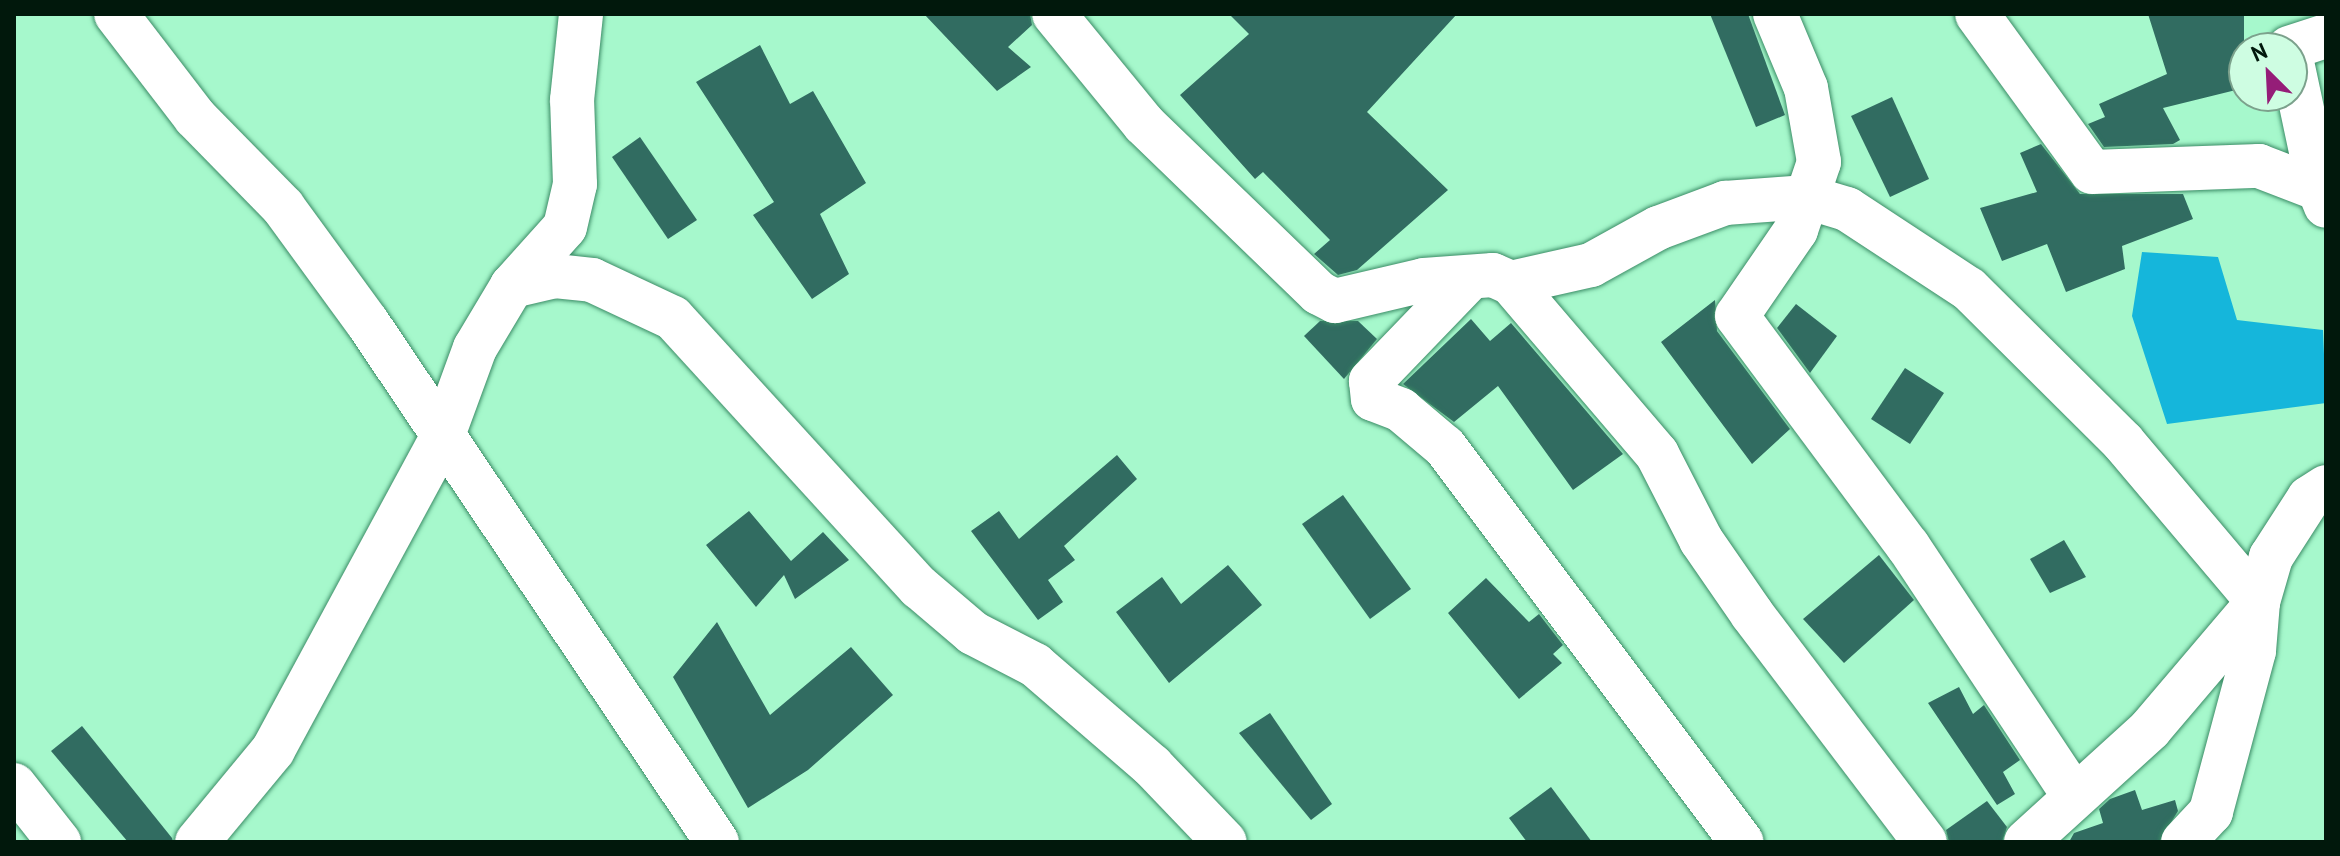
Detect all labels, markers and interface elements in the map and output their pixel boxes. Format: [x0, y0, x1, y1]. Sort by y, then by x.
north arrow [2228, 32, 2308, 112]
text: N [2247, 36, 2271, 68]

